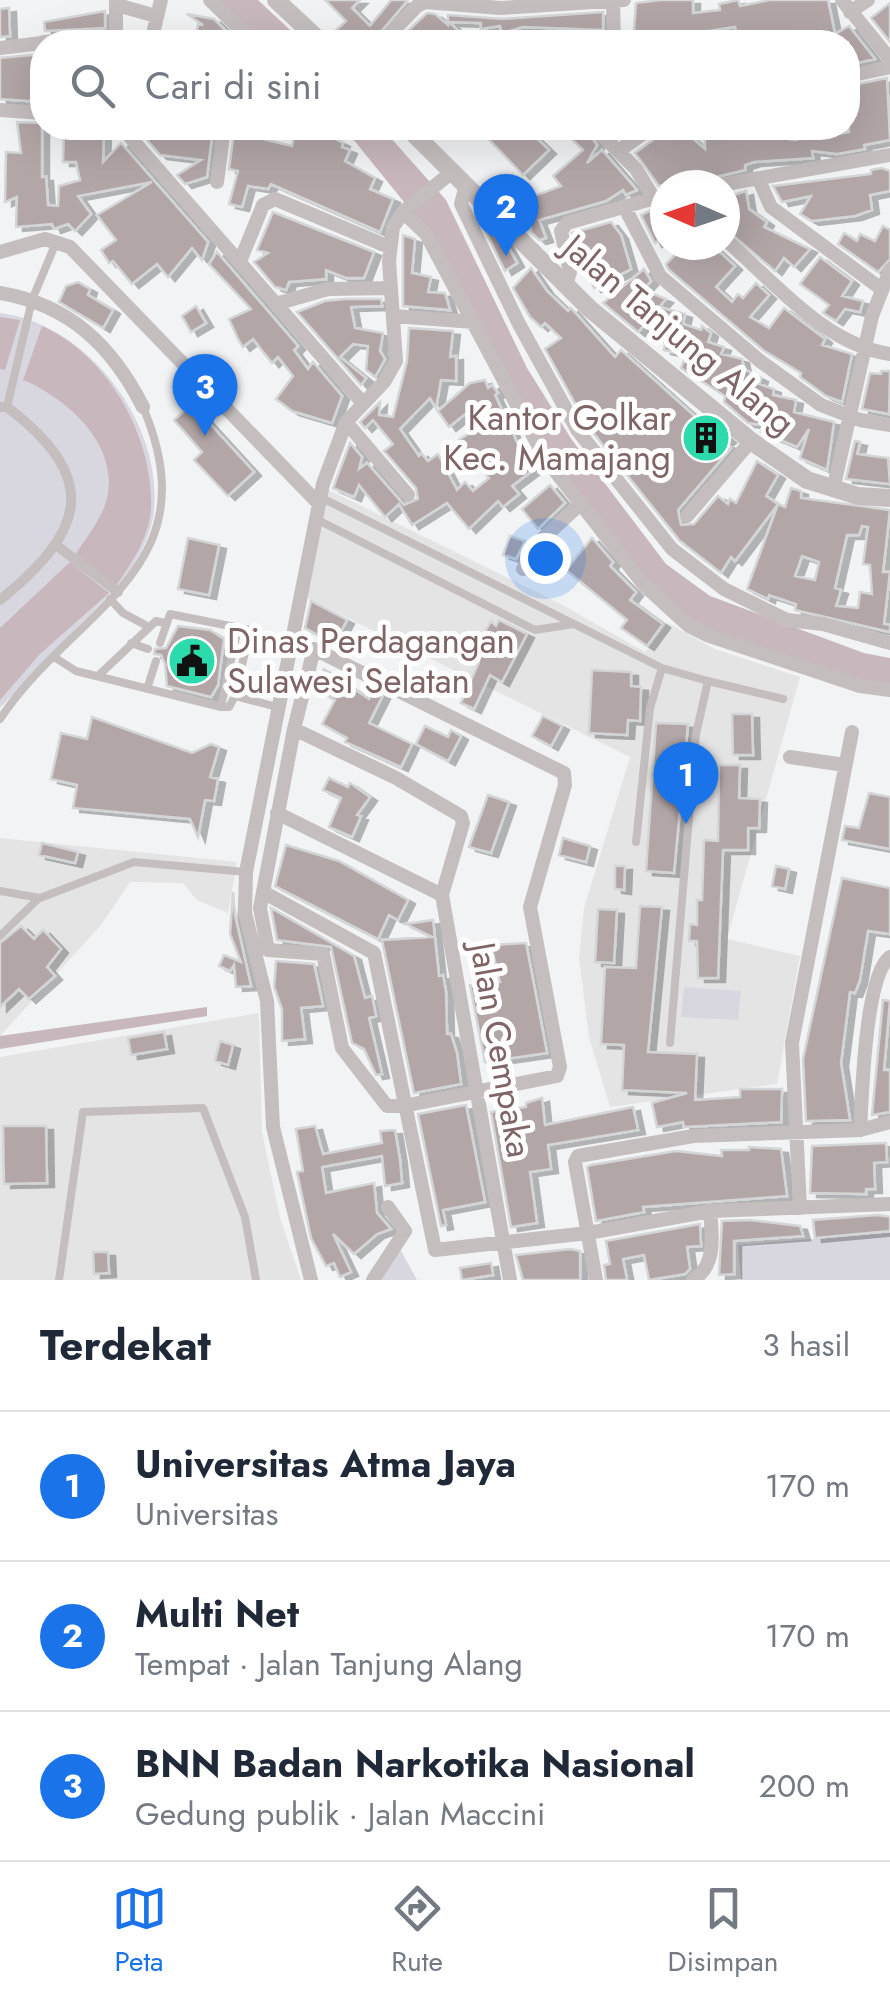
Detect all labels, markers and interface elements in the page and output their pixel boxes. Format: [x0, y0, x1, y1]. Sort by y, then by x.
search box [30, 30, 860, 140]
icon: search [65, 58, 120, 113]
text: Cari di sini [145, 58, 322, 113]
north arrow [650, 170, 740, 260]
pin: 2 [474, 174, 538, 256]
street label: Jalan Tanjung Alang [549, 220, 806, 447]
pin: 3 [172, 354, 238, 436]
place label: Kantor Golkar Kec. Mamajang [443, 393, 671, 483]
building icon: Kantor Golkar Kec. Mamajang [680, 412, 732, 464]
your location [520, 533, 571, 584]
place label: Dinas Perdagangan Sulawesi Selatan [227, 616, 515, 706]
public building icon: Dinas Perdagangan Sulawesi Selatan [166, 635, 218, 687]
pin: 1 [654, 742, 718, 824]
street label: Jalan Cempaka [457, 935, 544, 1161]
text: Terdekat [40, 1315, 211, 1376]
text: 3 hasil [762, 1322, 850, 1368]
text: Universitas Atma Jaya [135, 1436, 516, 1491]
text: 1 [64, 1463, 81, 1509]
text: 170 m [765, 1463, 850, 1509]
text: Universitas [135, 1491, 278, 1537]
text: Multi Net [135, 1586, 299, 1641]
text: 2 [62, 1613, 83, 1659]
text: 170 m [765, 1613, 850, 1659]
text: Tempat · Jalan Tanjung Alang [135, 1641, 523, 1687]
text: BNN Badan Narkotika Nasional [135, 1736, 695, 1791]
text: 3 [63, 1763, 82, 1809]
text: 200 m [759, 1763, 850, 1809]
text: Gedung publik · Jalan Maccini [135, 1791, 545, 1837]
tab: Peta [112, 1881, 167, 1982]
tab: Rute [390, 1881, 445, 1982]
tab: Disimpan [668, 1881, 778, 1982]

